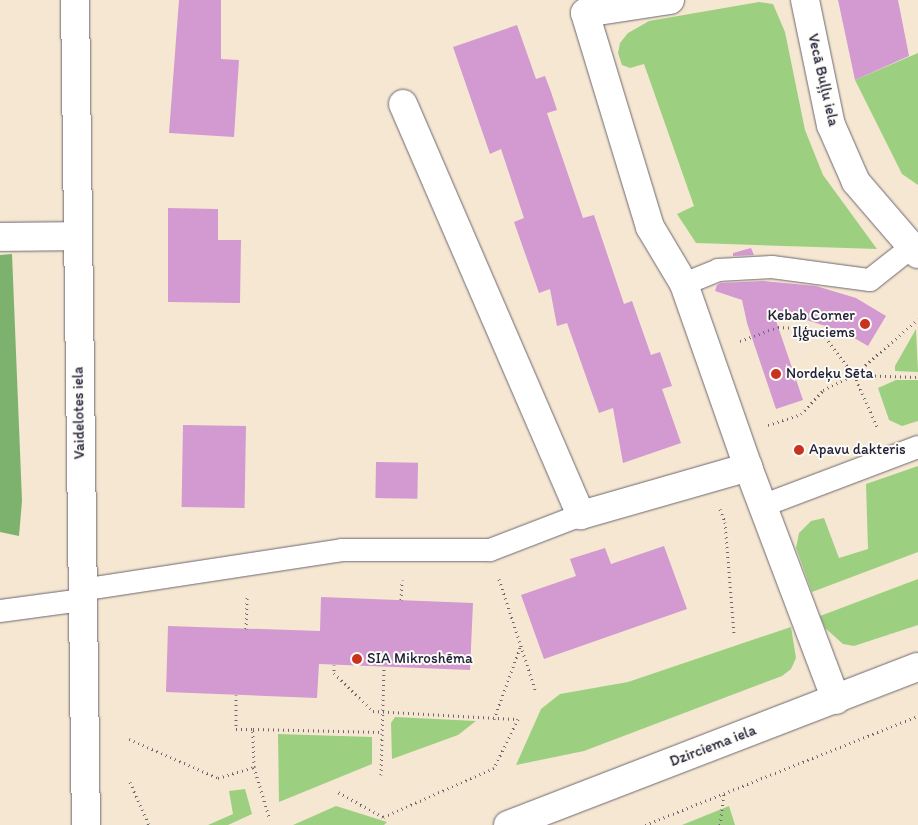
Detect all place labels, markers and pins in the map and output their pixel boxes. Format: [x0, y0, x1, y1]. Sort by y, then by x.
place label: Kebab Corner Iļģuciems [768, 306, 855, 341]
marker: Kebab Corner Iļģuciems [859, 318, 871, 330]
place label: Nordeķu Sēta [786, 365, 873, 383]
marker: Nordeķu Sēta [770, 368, 782, 380]
place label: Apavu dakteris [809, 441, 906, 459]
marker: Apavu dakteris [793, 444, 805, 456]
place label: SIA Mikroshēma [367, 650, 472, 668]
marker: SIA Mikroshēma [351, 653, 363, 665]

